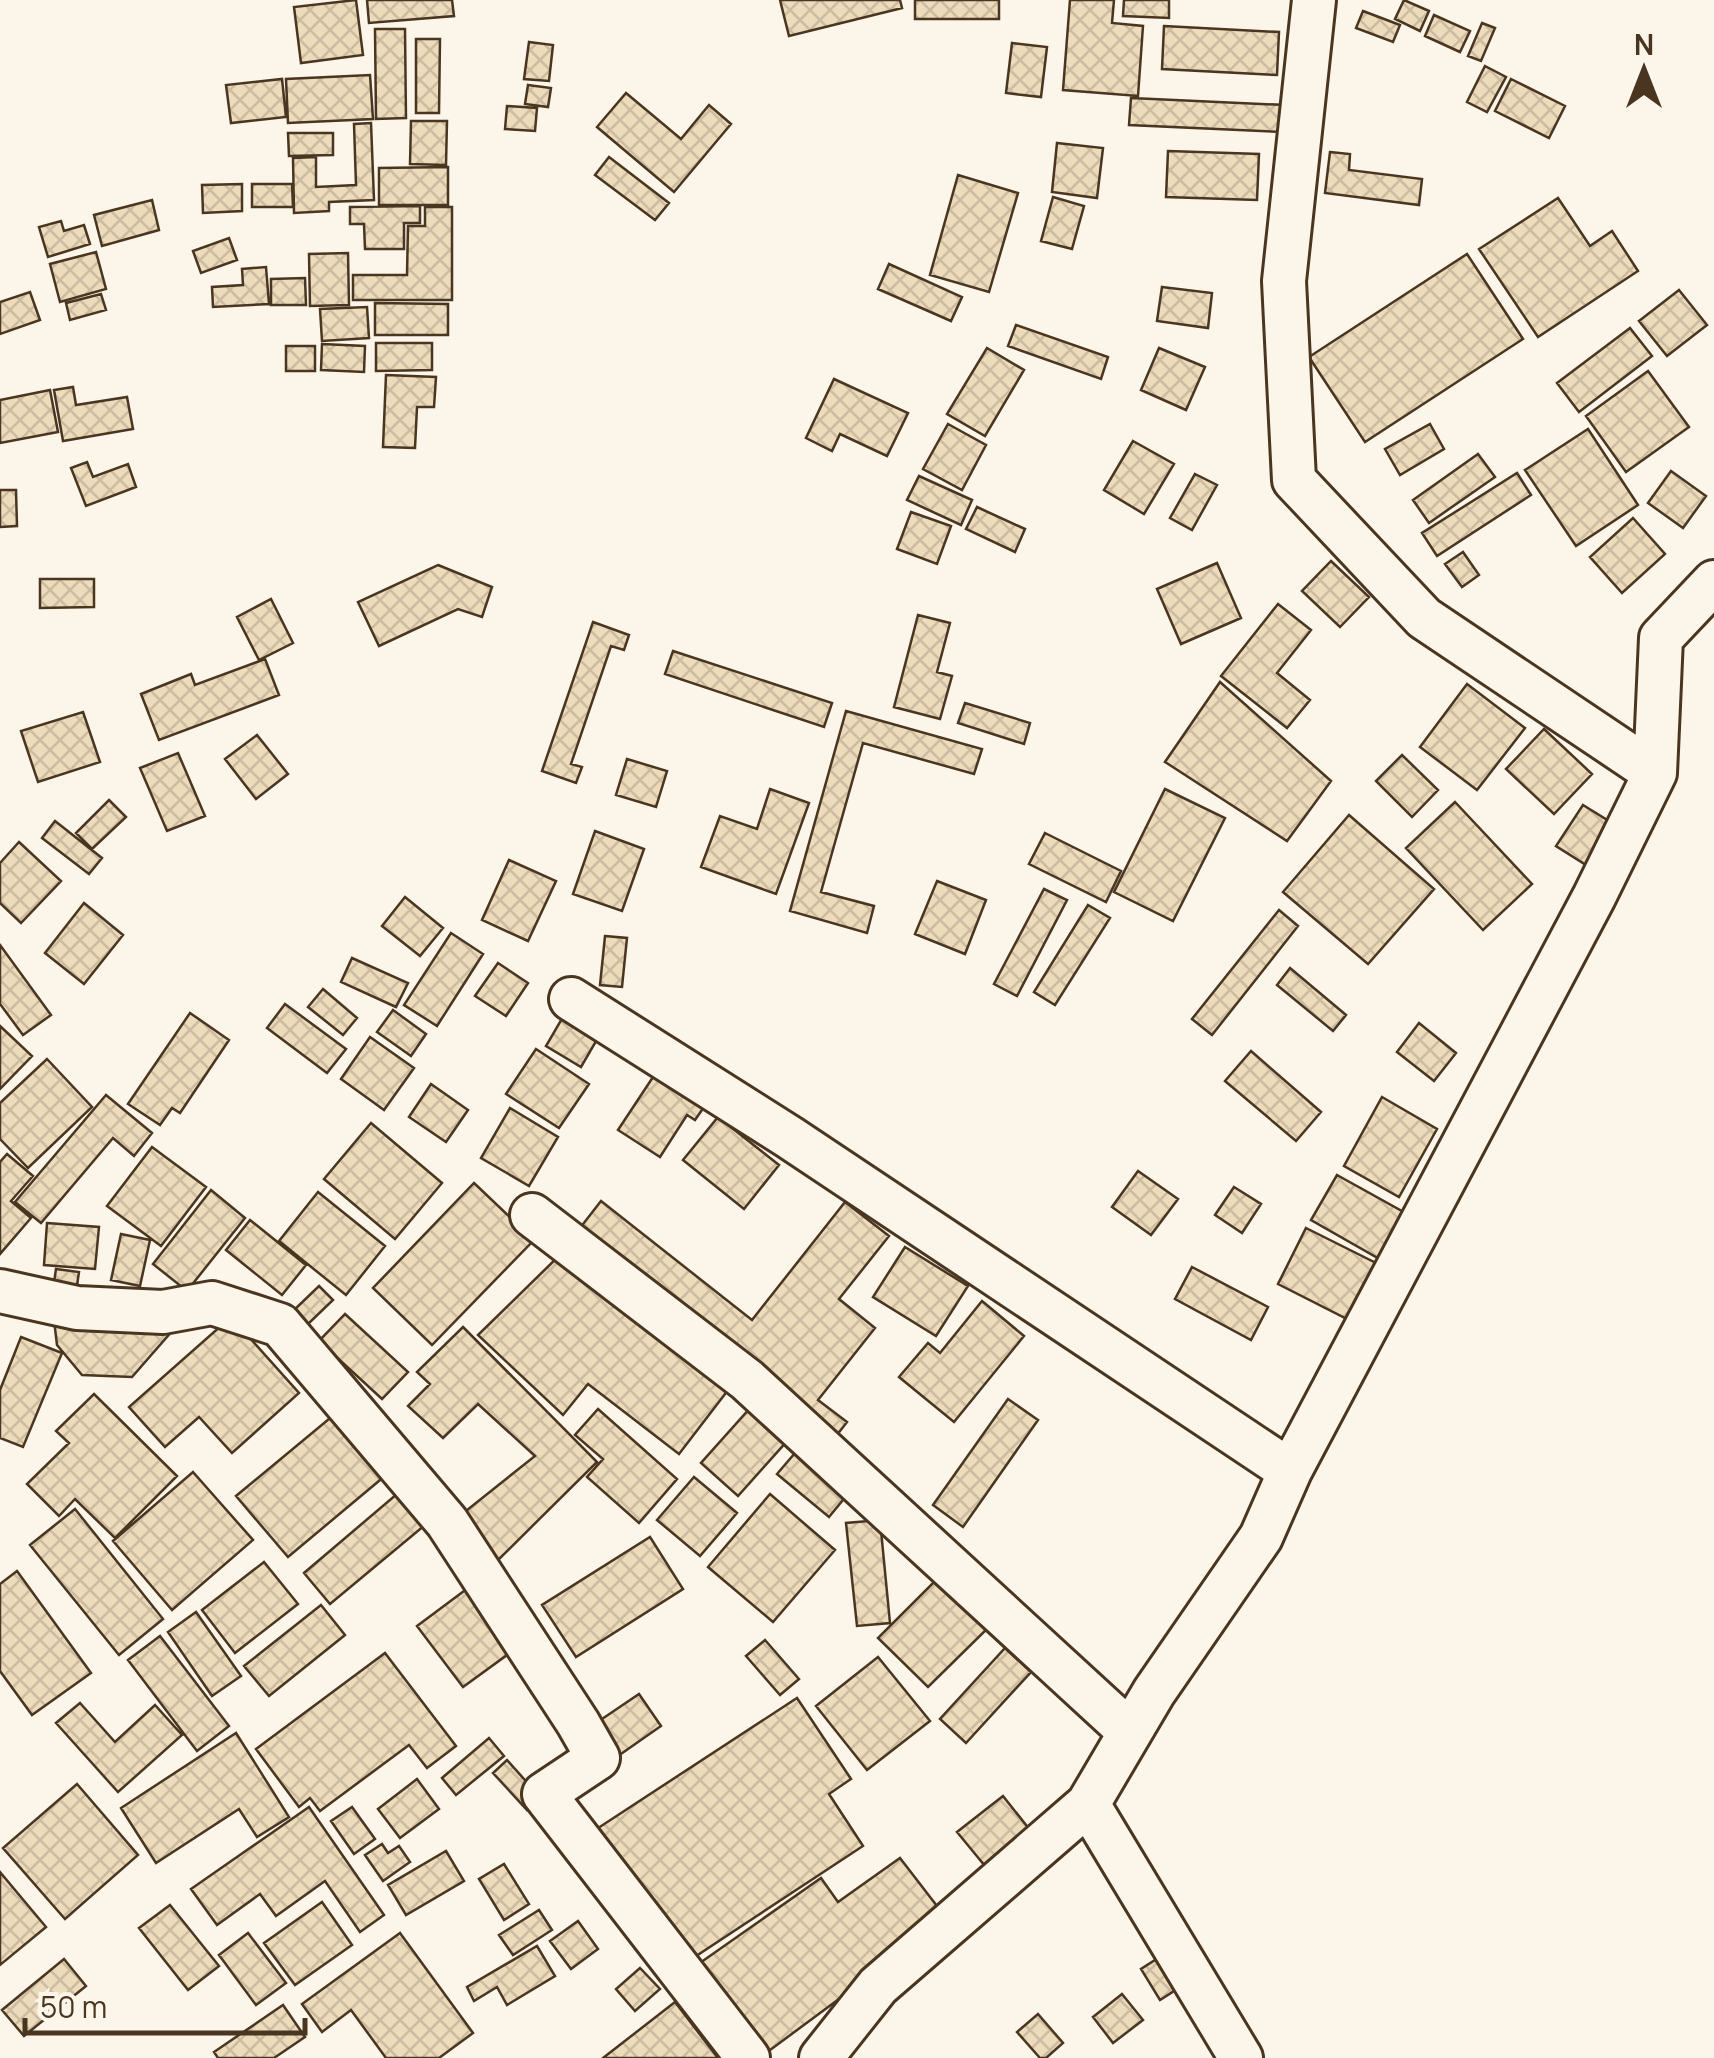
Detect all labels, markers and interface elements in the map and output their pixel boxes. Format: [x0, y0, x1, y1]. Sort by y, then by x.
north arrow [1594, 20, 1694, 120]
text: N [1634, 25, 1654, 63]
scale bar [25, 1973, 305, 2035]
text: 50 m [40, 1986, 107, 2027]

